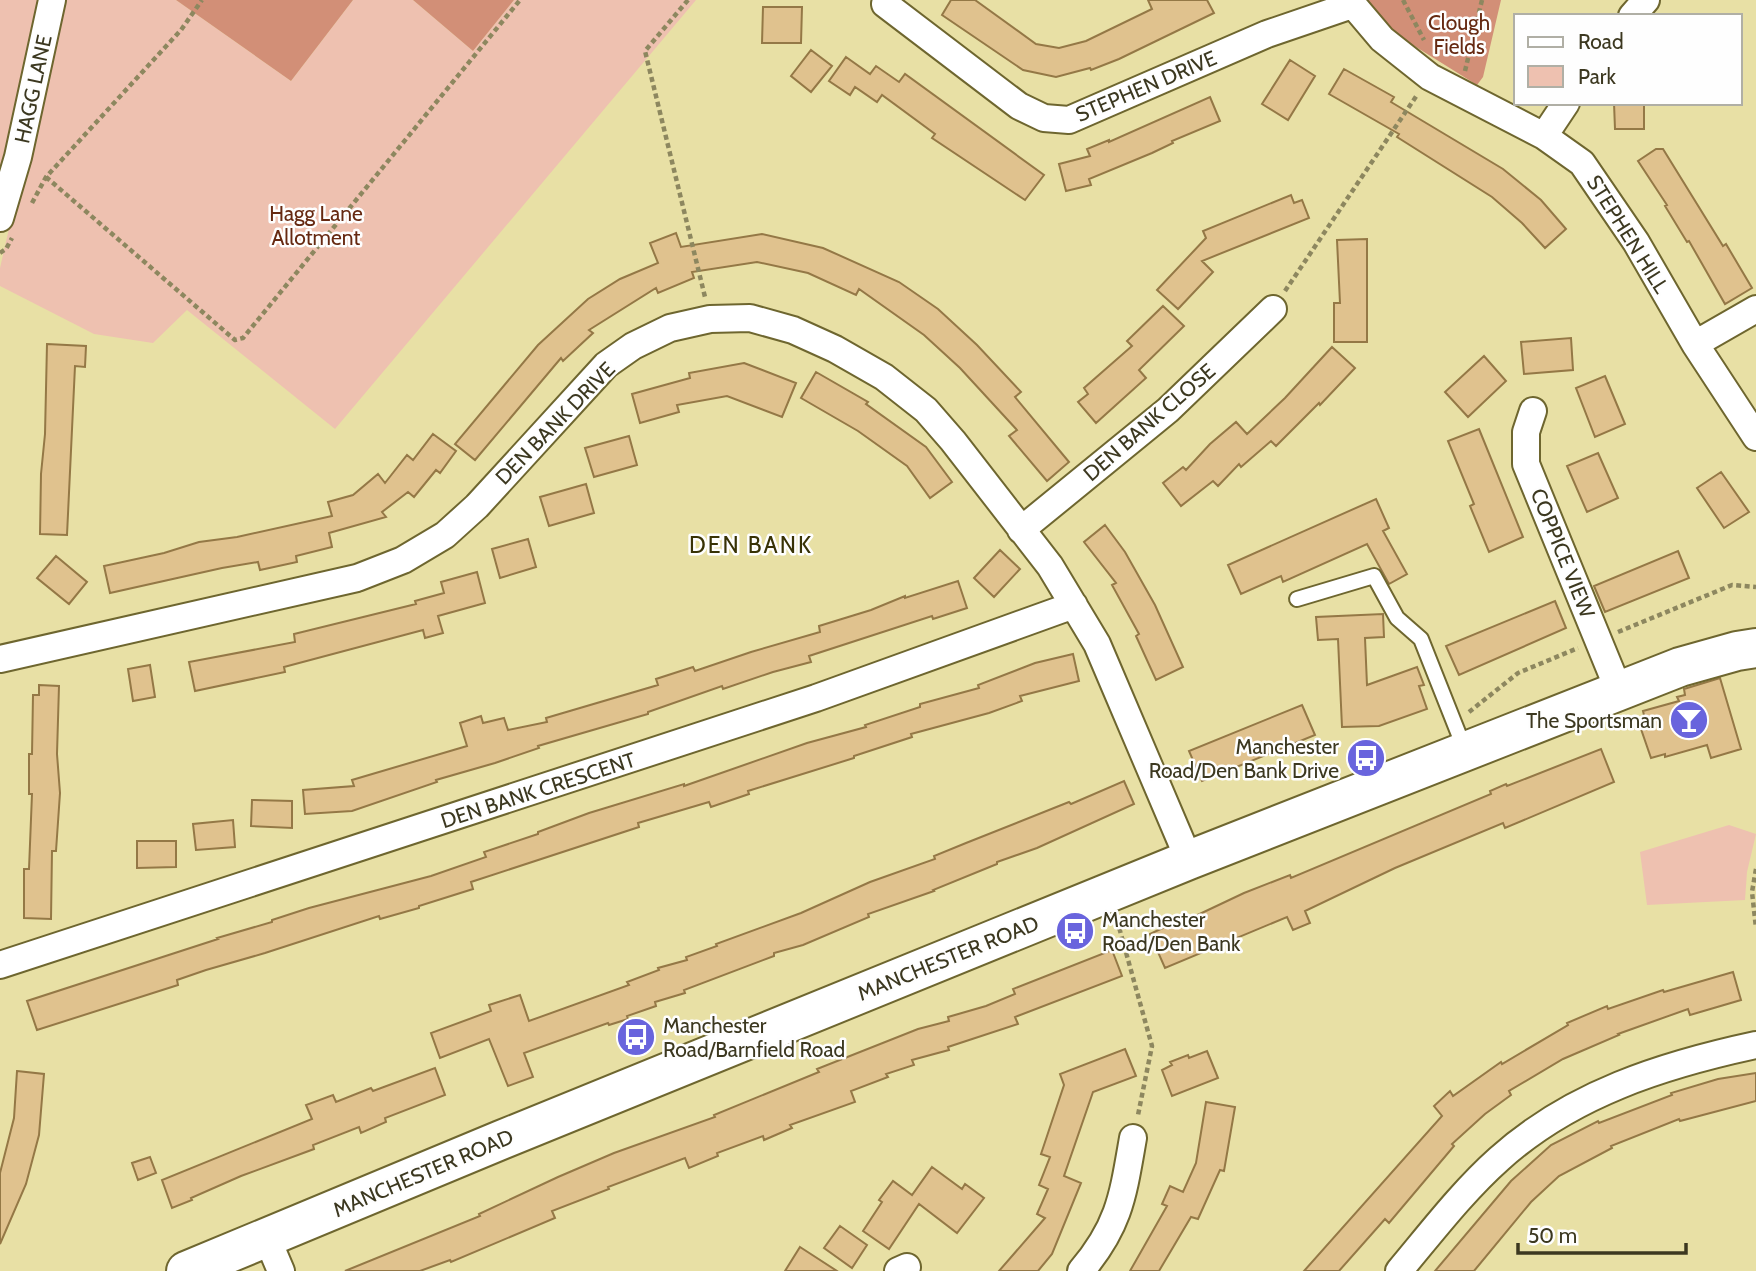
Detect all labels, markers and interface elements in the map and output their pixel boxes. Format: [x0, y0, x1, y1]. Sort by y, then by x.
park label: Clough Fields [1428, 10, 1490, 59]
legend [1514, 14, 1742, 105]
text: Road [1578, 29, 1624, 54]
street label: HAGG LANE [9, 32, 57, 146]
street label: STEPHEN DRIVE [1072, 45, 1220, 127]
text: Park [1578, 64, 1616, 89]
street label: STEPHEN HILL [1582, 170, 1674, 298]
park label: Hagg Lane Allotment [269, 201, 363, 250]
street label: DEN BANK DRIVE [490, 356, 620, 490]
street label: DEN BANK CLOSE [1078, 358, 1220, 486]
street label: COPPICE VIEW [1526, 485, 1600, 621]
district label: DEN BANK [689, 531, 813, 559]
bar icon: The Sportsman [1668, 699, 1710, 741]
place label: The Sportsman [1526, 708, 1662, 733]
place label: Manchester Road/Den Bank Drive [1149, 734, 1339, 783]
bus stop icon: Manchester Road/Den Bank Drive [1345, 737, 1387, 779]
street label: DEN BANK CRESCENT [437, 747, 639, 833]
place label: Manchester Road/Den Bank [1102, 907, 1241, 956]
street label: MANCHESTER ROAD [854, 910, 1042, 1006]
bus stop icon: Manchester Road/Den Bank [1054, 910, 1096, 952]
place label: Manchester Road/Barnfield Road [663, 1013, 845, 1062]
bus stop icon: Manchester Road/Barnfield Road [615, 1016, 657, 1058]
street label: MANCHESTER ROAD [329, 1124, 517, 1222]
scale bar [1518, 1212, 1686, 1256]
text: 50 m [1528, 1223, 1577, 1248]

